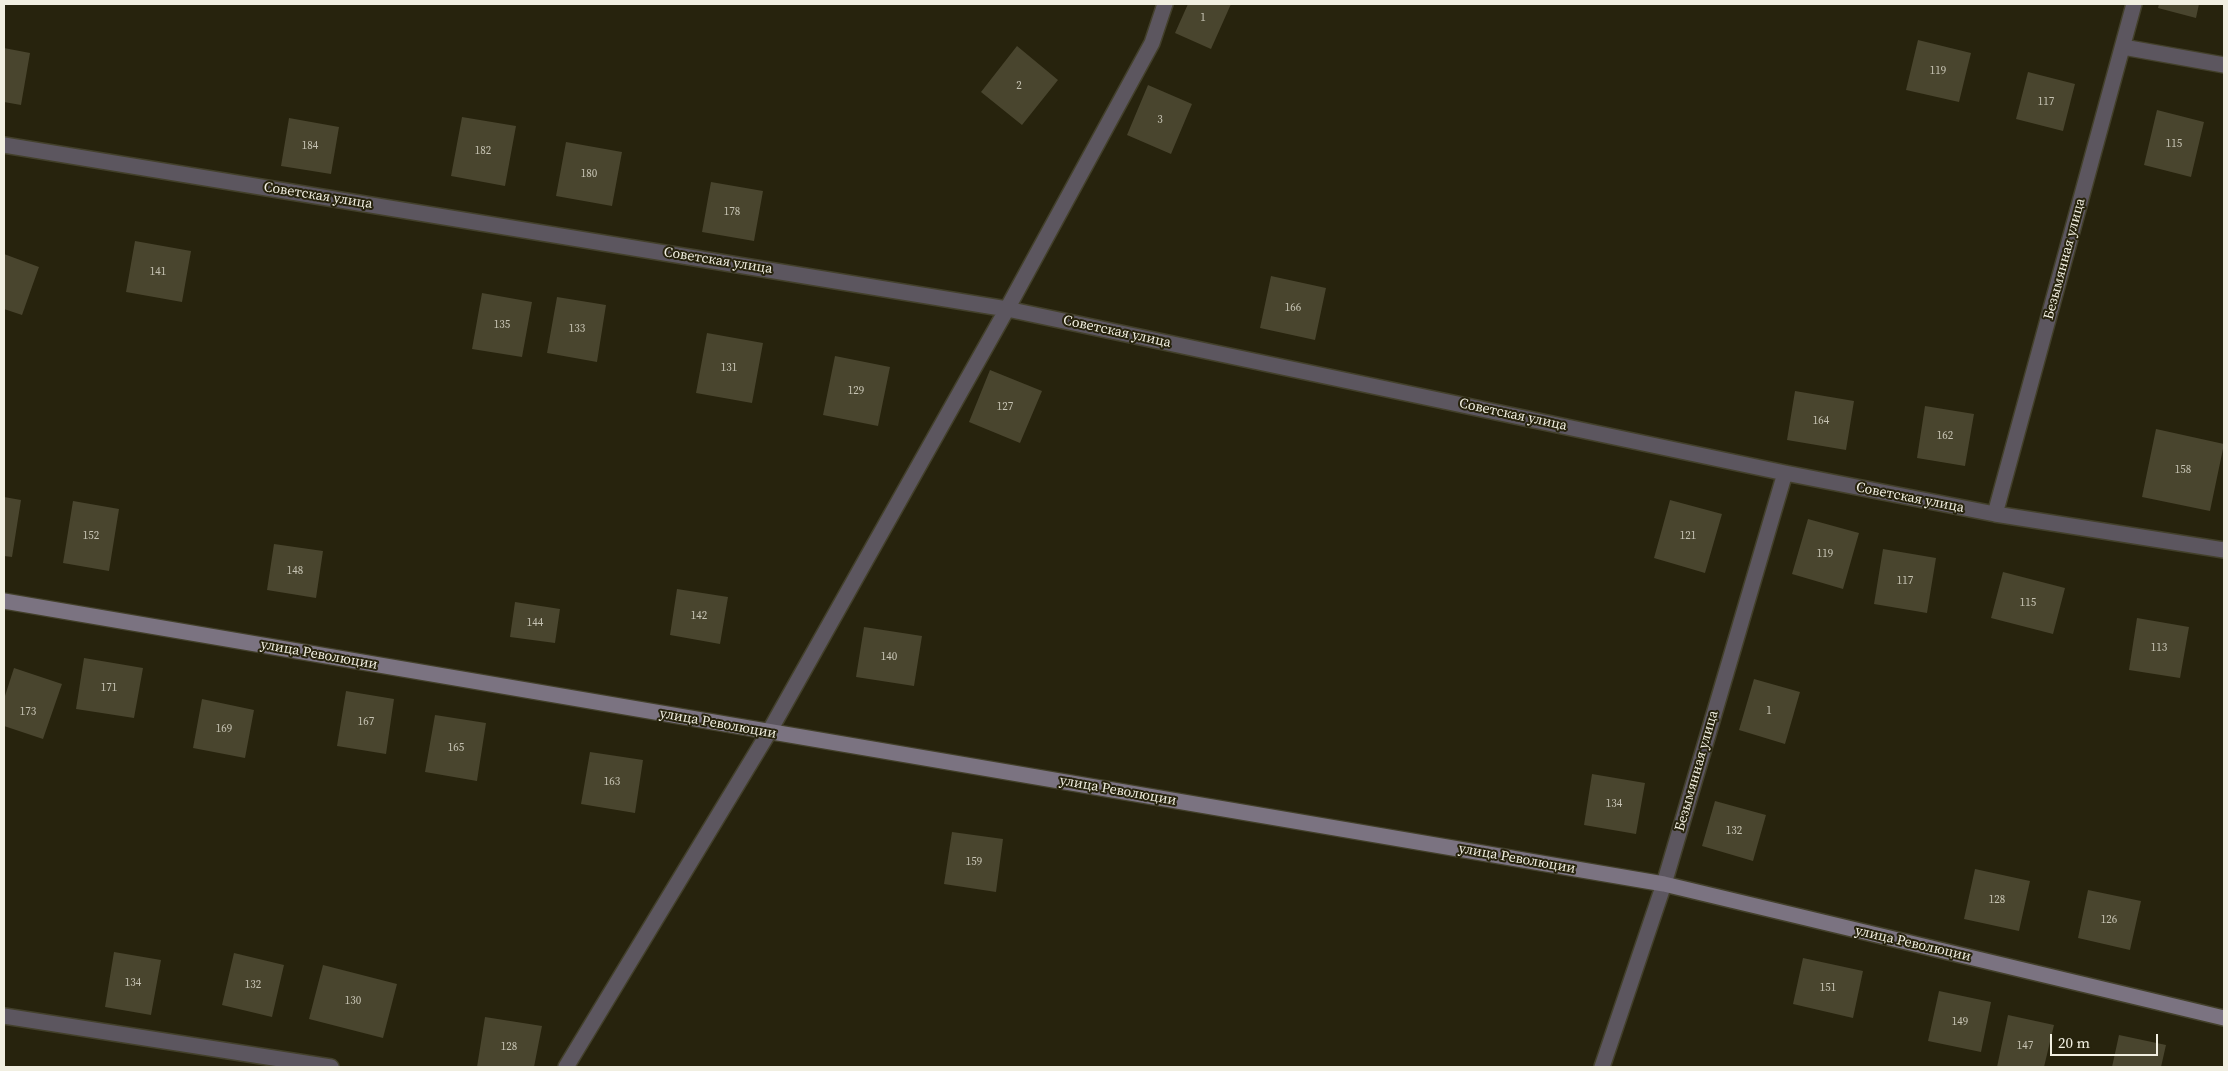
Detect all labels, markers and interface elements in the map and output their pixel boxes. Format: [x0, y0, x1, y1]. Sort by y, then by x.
house number: 1 [1200, 11, 1206, 25]
house number: 119 [1930, 64, 1946, 78]
house number: 2 [1016, 79, 1022, 93]
house number: 117 [2038, 95, 2054, 109]
house number: 3 [1157, 113, 1163, 127]
house number: 115 [2166, 137, 2182, 151]
house number: 184 [302, 139, 318, 153]
house number: 182 [475, 144, 491, 158]
house number: 180 [581, 167, 597, 181]
street label: Советская улица [262, 179, 374, 213]
street label: Безымянная улица [2041, 196, 2089, 322]
house number: 178 [724, 205, 740, 219]
street label: Советская улица [662, 244, 774, 278]
house number: 141 [150, 265, 166, 279]
house number: 166 [1285, 301, 1301, 315]
street label: Советская улица [1062, 312, 1172, 352]
house number: 135 [494, 318, 510, 332]
house number: 133 [569, 322, 585, 336]
house number: 131 [721, 361, 737, 375]
house number: 129 [848, 384, 864, 398]
street label: Советская улица [1458, 395, 1568, 435]
house number: 127 [997, 400, 1013, 414]
house number: 164 [1813, 414, 1829, 428]
house number: 162 [1937, 429, 1953, 443]
house number: 158 [2175, 463, 2191, 477]
street label: Советская улица [1854, 479, 1966, 517]
house number: 152 [83, 529, 99, 543]
house number: 121 [1680, 529, 1696, 543]
house number: 119 [1817, 547, 1833, 561]
house number: 148 [287, 564, 303, 578]
house number: 117 [1897, 574, 1913, 588]
house number: 115 [2020, 596, 2036, 610]
house number: 142 [691, 609, 707, 623]
house number: 144 [527, 616, 543, 630]
street label: улица Революции [259, 636, 379, 674]
house number: 113 [2151, 641, 2167, 655]
house number: 140 [881, 650, 897, 664]
house number: 171 [101, 681, 117, 695]
house number: 1 [1766, 704, 1772, 718]
house number: 173 [20, 705, 36, 719]
street label: улица Революции [658, 705, 778, 743]
street label: Безымянная улица [1672, 709, 1722, 833]
house number: 167 [358, 715, 374, 729]
house number: 169 [216, 722, 232, 736]
house number: 165 [448, 741, 464, 755]
street label: улица Революции [1058, 772, 1178, 810]
house number: 163 [604, 775, 620, 789]
house number: 134 [1606, 797, 1622, 811]
house number: 132 [1726, 824, 1742, 838]
street label: улица Революции [1457, 840, 1577, 878]
house number: 159 [966, 855, 982, 869]
house number: 128 [1989, 893, 2005, 907]
house number: 126 [2101, 913, 2117, 927]
street label: улица Революции [1853, 922, 1973, 966]
house number: 134 [125, 976, 141, 990]
house number: 132 [245, 978, 261, 992]
house number: 151 [1820, 981, 1836, 995]
house number: 130 [345, 994, 361, 1008]
house number: 149 [1952, 1015, 1968, 1029]
scale bar [2053, 1024, 2160, 1056]
text: 20 m [2058, 1032, 2090, 1053]
house number: 147 [2017, 1039, 2033, 1053]
house number: 128 [501, 1040, 517, 1054]

